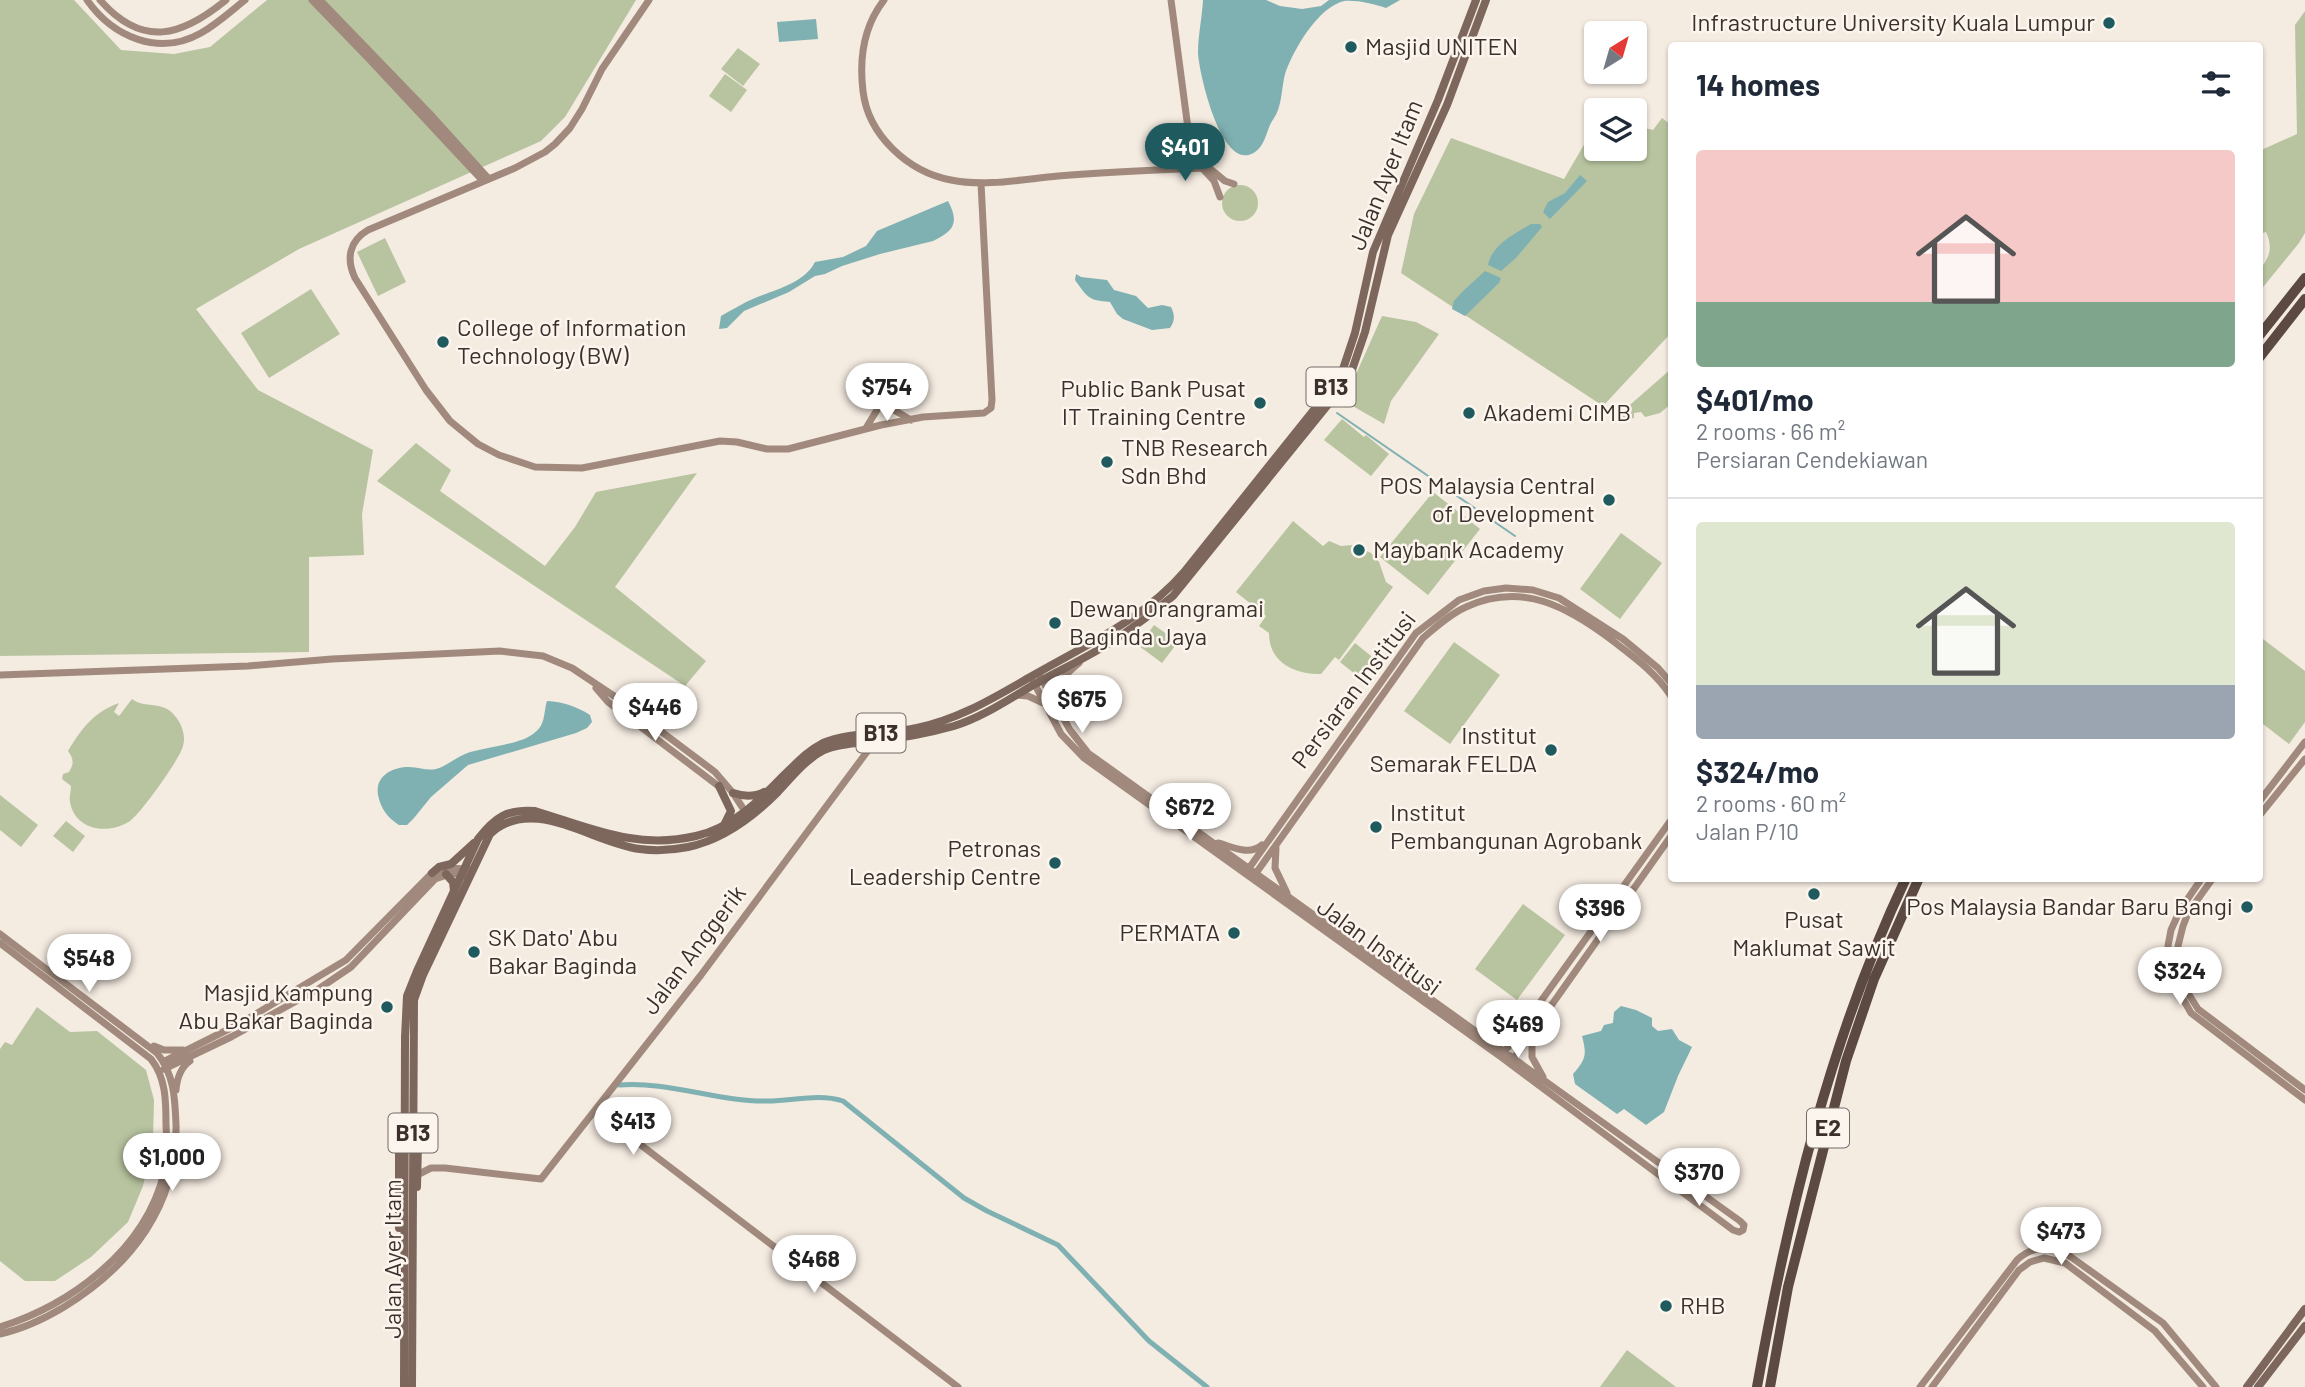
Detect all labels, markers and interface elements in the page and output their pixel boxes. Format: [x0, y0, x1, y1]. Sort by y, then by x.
place label: Infrastructure University Kuala Lumpur [1691, 7, 2095, 36]
marker: Infrastructure University Kuala Lumpur [2101, 15, 2117, 31]
north arrow [1584, 21, 1647, 84]
map controls [1584, 21, 1647, 161]
place label: Masjid UNITEN [1365, 31, 1518, 60]
marker: Masjid UNITEN [1343, 39, 1359, 55]
icon: filters [2197, 65, 2235, 103]
text: 14 homes [1696, 66, 1820, 102]
street label: Jalan Ayer Itam [1341, 95, 1428, 254]
button: layers [1584, 98, 1647, 161]
pin: $401 [1144, 124, 1226, 183]
text: $401 [1161, 132, 1209, 160]
icon: home [1903, 196, 2029, 322]
place label: College of Information Technology (BW) [457, 312, 686, 369]
marker: College of Information Technology (BW) [435, 334, 451, 350]
pin: $754 [846, 364, 928, 423]
road number: B13 [1306, 368, 1356, 406]
text: $754 [862, 372, 912, 400]
place label: Public Bank Pusat IT Training Centre [1060, 373, 1246, 430]
text: $401/mo [1696, 381, 1814, 417]
marker: Public Bank Pusat IT Training Centre [1252, 395, 1268, 411]
place label: Akademi CIMB [1483, 397, 1631, 426]
marker: Akademi CIMB [1461, 405, 1477, 421]
text: 2 rooms · 66 m² [1696, 417, 1845, 445]
place label: TNB Research Sdn Bhd [1121, 432, 1268, 489]
text: Persiaran Cendekiawan [1696, 445, 1928, 473]
marker: TNB Research Sdn Bhd [1099, 454, 1115, 470]
place label: POS Malaysia Central of Development [1379, 470, 1595, 527]
marker: POS Malaysia Central of Development [1601, 492, 1617, 508]
place label: Maybank Academy [1373, 534, 1564, 563]
marker: Maybank Academy [1351, 542, 1367, 558]
icon: home [1903, 568, 2029, 694]
place label: Dewan Orangramai Baginda Jaya [1069, 593, 1264, 650]
street label: Persiaran Institusi [1284, 605, 1421, 773]
marker: Dewan Orangramai Baginda Jaya [1047, 615, 1063, 631]
pin: $675 [1041, 676, 1123, 735]
pin: $446 [614, 684, 696, 743]
text: $675 [1057, 684, 1107, 712]
text: $446 [628, 692, 682, 720]
road number: B13 [856, 713, 906, 752]
place label: Institut Semarak FELDA [1370, 720, 1537, 777]
marker: Institut Semarak FELDA [1543, 742, 1559, 758]
text: $324/mo [1696, 753, 1819, 789]
pin: $672 [1149, 784, 1231, 843]
text: 2 rooms · 60 m² [1696, 789, 1846, 817]
text: $672 [1165, 792, 1215, 820]
place label: Institut Pembangunan Agrobank [1390, 797, 1642, 854]
text: Jalan P/10 [1696, 817, 1799, 845]
marker: Institut Pembangunan Agrobank [1368, 819, 1384, 835]
place label: Petronas Leadership Centre [849, 833, 1041, 890]
marker: Petronas Leadership Centre [1047, 855, 1063, 871]
street label: Jalan Anggerik [635, 879, 751, 1020]
pin: $396 [1559, 884, 1641, 944]
marker: Pusat Maklumat Sawit [1806, 886, 1822, 902]
street label: Jalan Institusi [1312, 891, 1448, 1001]
place label: Pos Malaysia Bandar Baru Bangi [1906, 891, 2233, 920]
text: $396 [1575, 893, 1625, 921]
marker: Pos Malaysia Bandar Baru Bangi [2239, 899, 2255, 915]
place label: Pusat Maklumat Sawit [1732, 904, 1896, 961]
place label: PERMATA [1120, 917, 1220, 946]
place label: SK Dato' Abu Bakar Baginda [488, 922, 637, 979]
marker: PERMATA [1226, 925, 1242, 941]
pin: $548 [48, 934, 130, 994]
text: $548 [63, 943, 115, 971]
marker: SK Dato' Abu Bakar Baginda [466, 944, 482, 960]
pin: $324 [2139, 948, 2221, 1007]
text: $324 [2154, 956, 2206, 984]
place label: Masjid Kampung Abu Bakar Baginda [179, 977, 373, 1034]
marker: Masjid Kampung Abu Bakar Baginda [379, 999, 395, 1015]
pin: $469 [1477, 1000, 1559, 1060]
text: $469 [1492, 1009, 1544, 1037]
pin: $413 [592, 1098, 674, 1157]
text: $413 [610, 1106, 656, 1134]
road number: E2 [1807, 1108, 1849, 1148]
road number: B13 [388, 1114, 438, 1152]
pin: $1,000 [115, 1134, 229, 1193]
text: $1,000 [139, 1142, 205, 1170]
pin: $370 [1658, 1148, 1740, 1208]
text: $370 [1674, 1157, 1724, 1185]
street label: Jalan Ayer Itam [377, 1179, 406, 1339]
pin: $473 [2020, 1208, 2102, 1267]
text: $473 [2036, 1216, 2086, 1244]
pin: $468 [773, 1236, 855, 1295]
text: $468 [788, 1244, 840, 1272]
place label: RHB [1680, 1290, 1725, 1319]
marker: RHB [1658, 1298, 1674, 1314]

